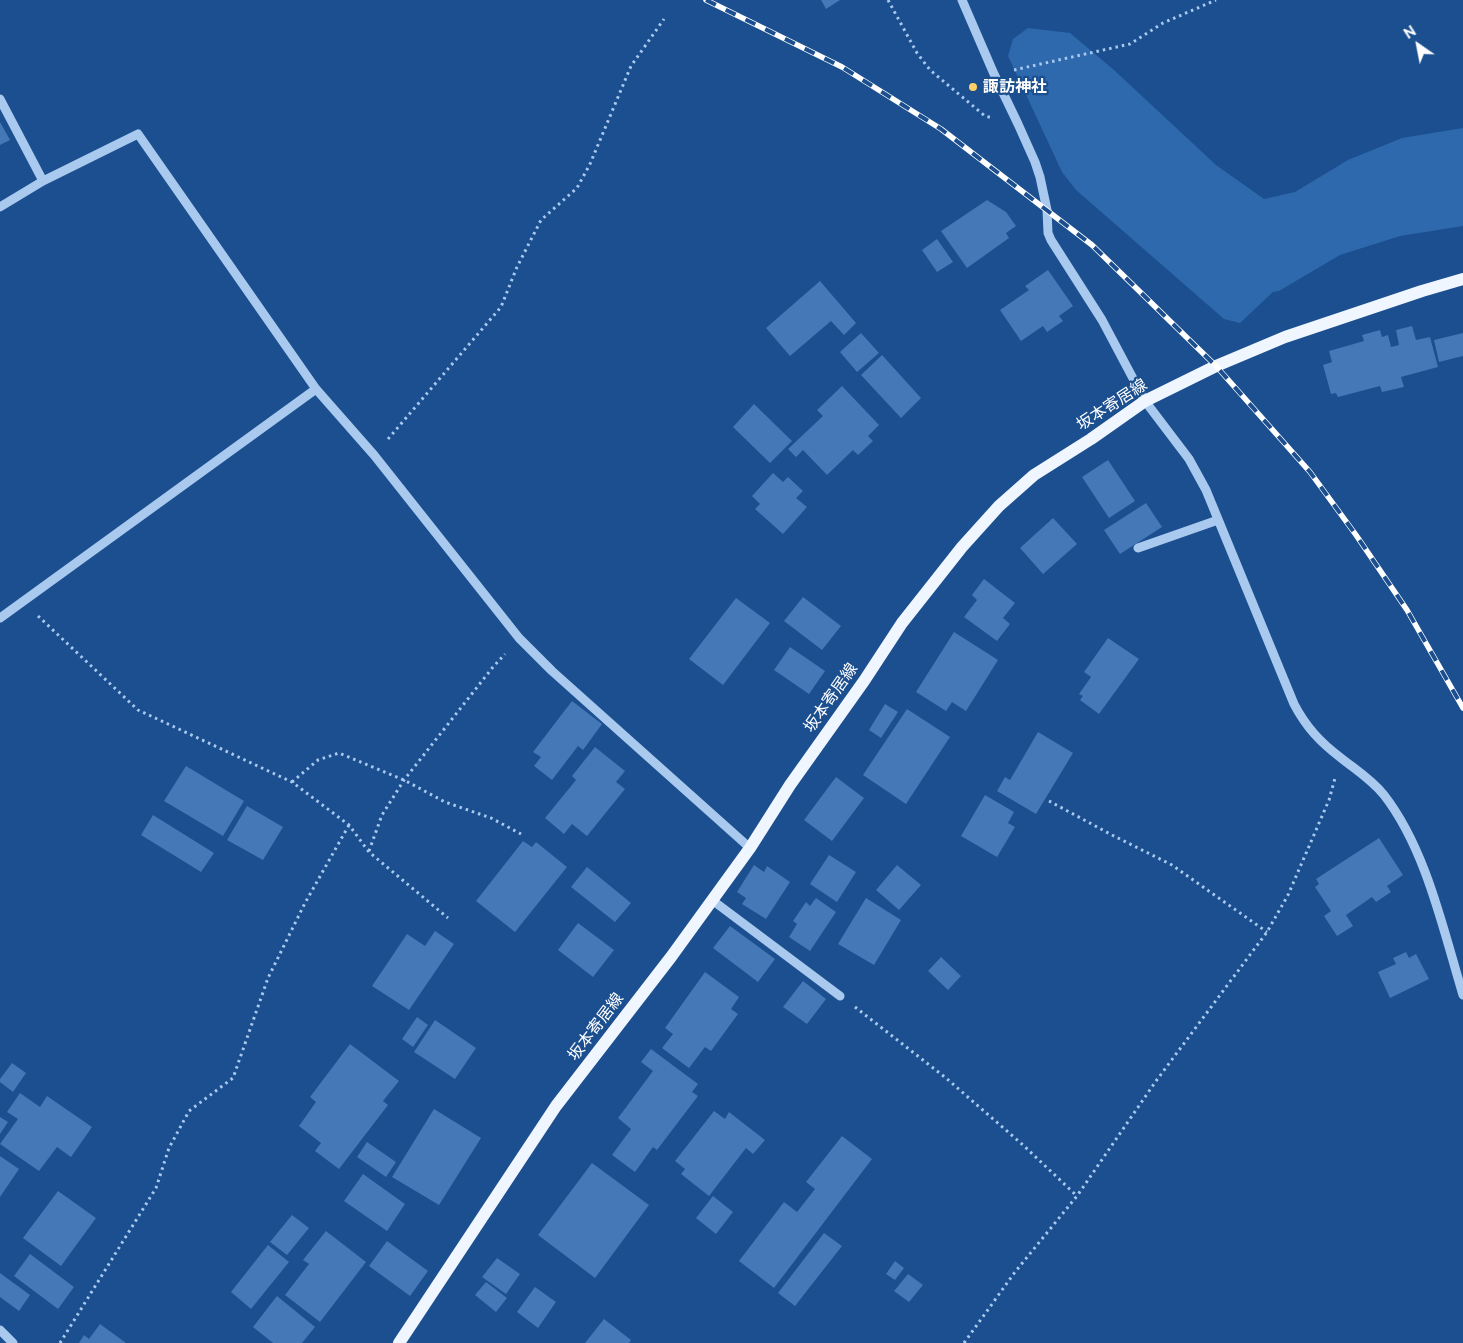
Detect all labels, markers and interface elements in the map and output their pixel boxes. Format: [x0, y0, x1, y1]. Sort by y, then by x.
north arrow [1393, 20, 1443, 70]
text: N [1401, 23, 1419, 42]
place label: 諏訪神社 [983, 77, 1047, 97]
marker: 諏訪神社 [967, 81, 979, 93]
street label: 坂本寄居線 [1073, 375, 1151, 435]
street label: 坂本寄居線 [800, 660, 862, 736]
street label: 坂本寄居線 [564, 989, 628, 1065]

